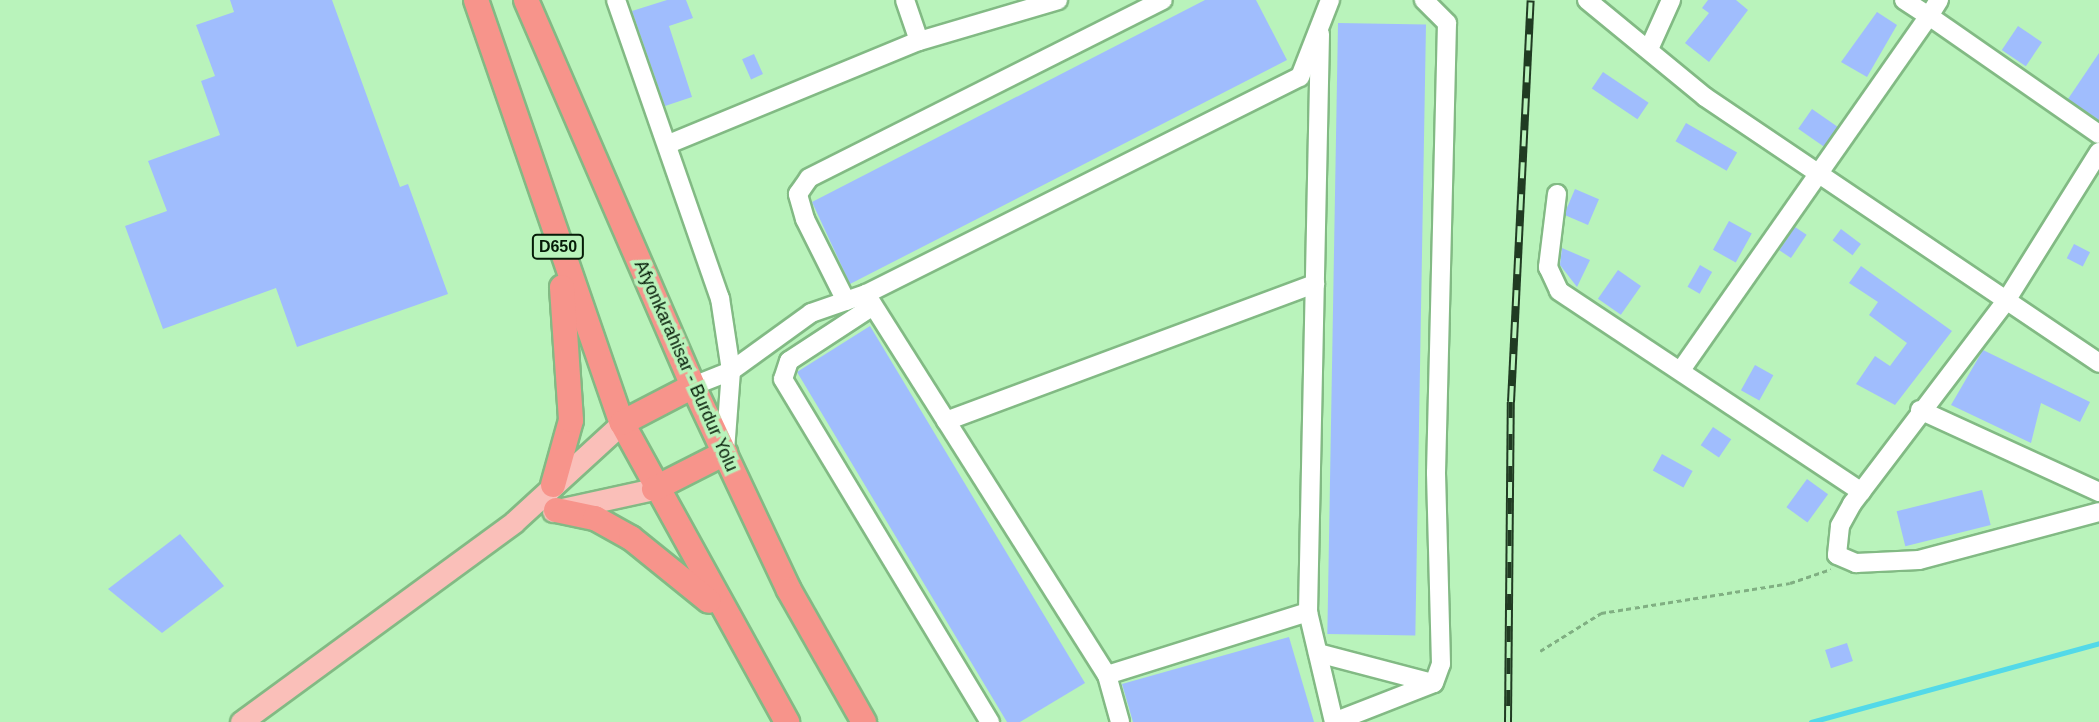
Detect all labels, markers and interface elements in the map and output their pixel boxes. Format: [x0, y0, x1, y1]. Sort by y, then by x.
road number: D650 [532, 234, 584, 260]
street label: Afyonkarahisar - Burdur Yolu [629, 257, 743, 475]

